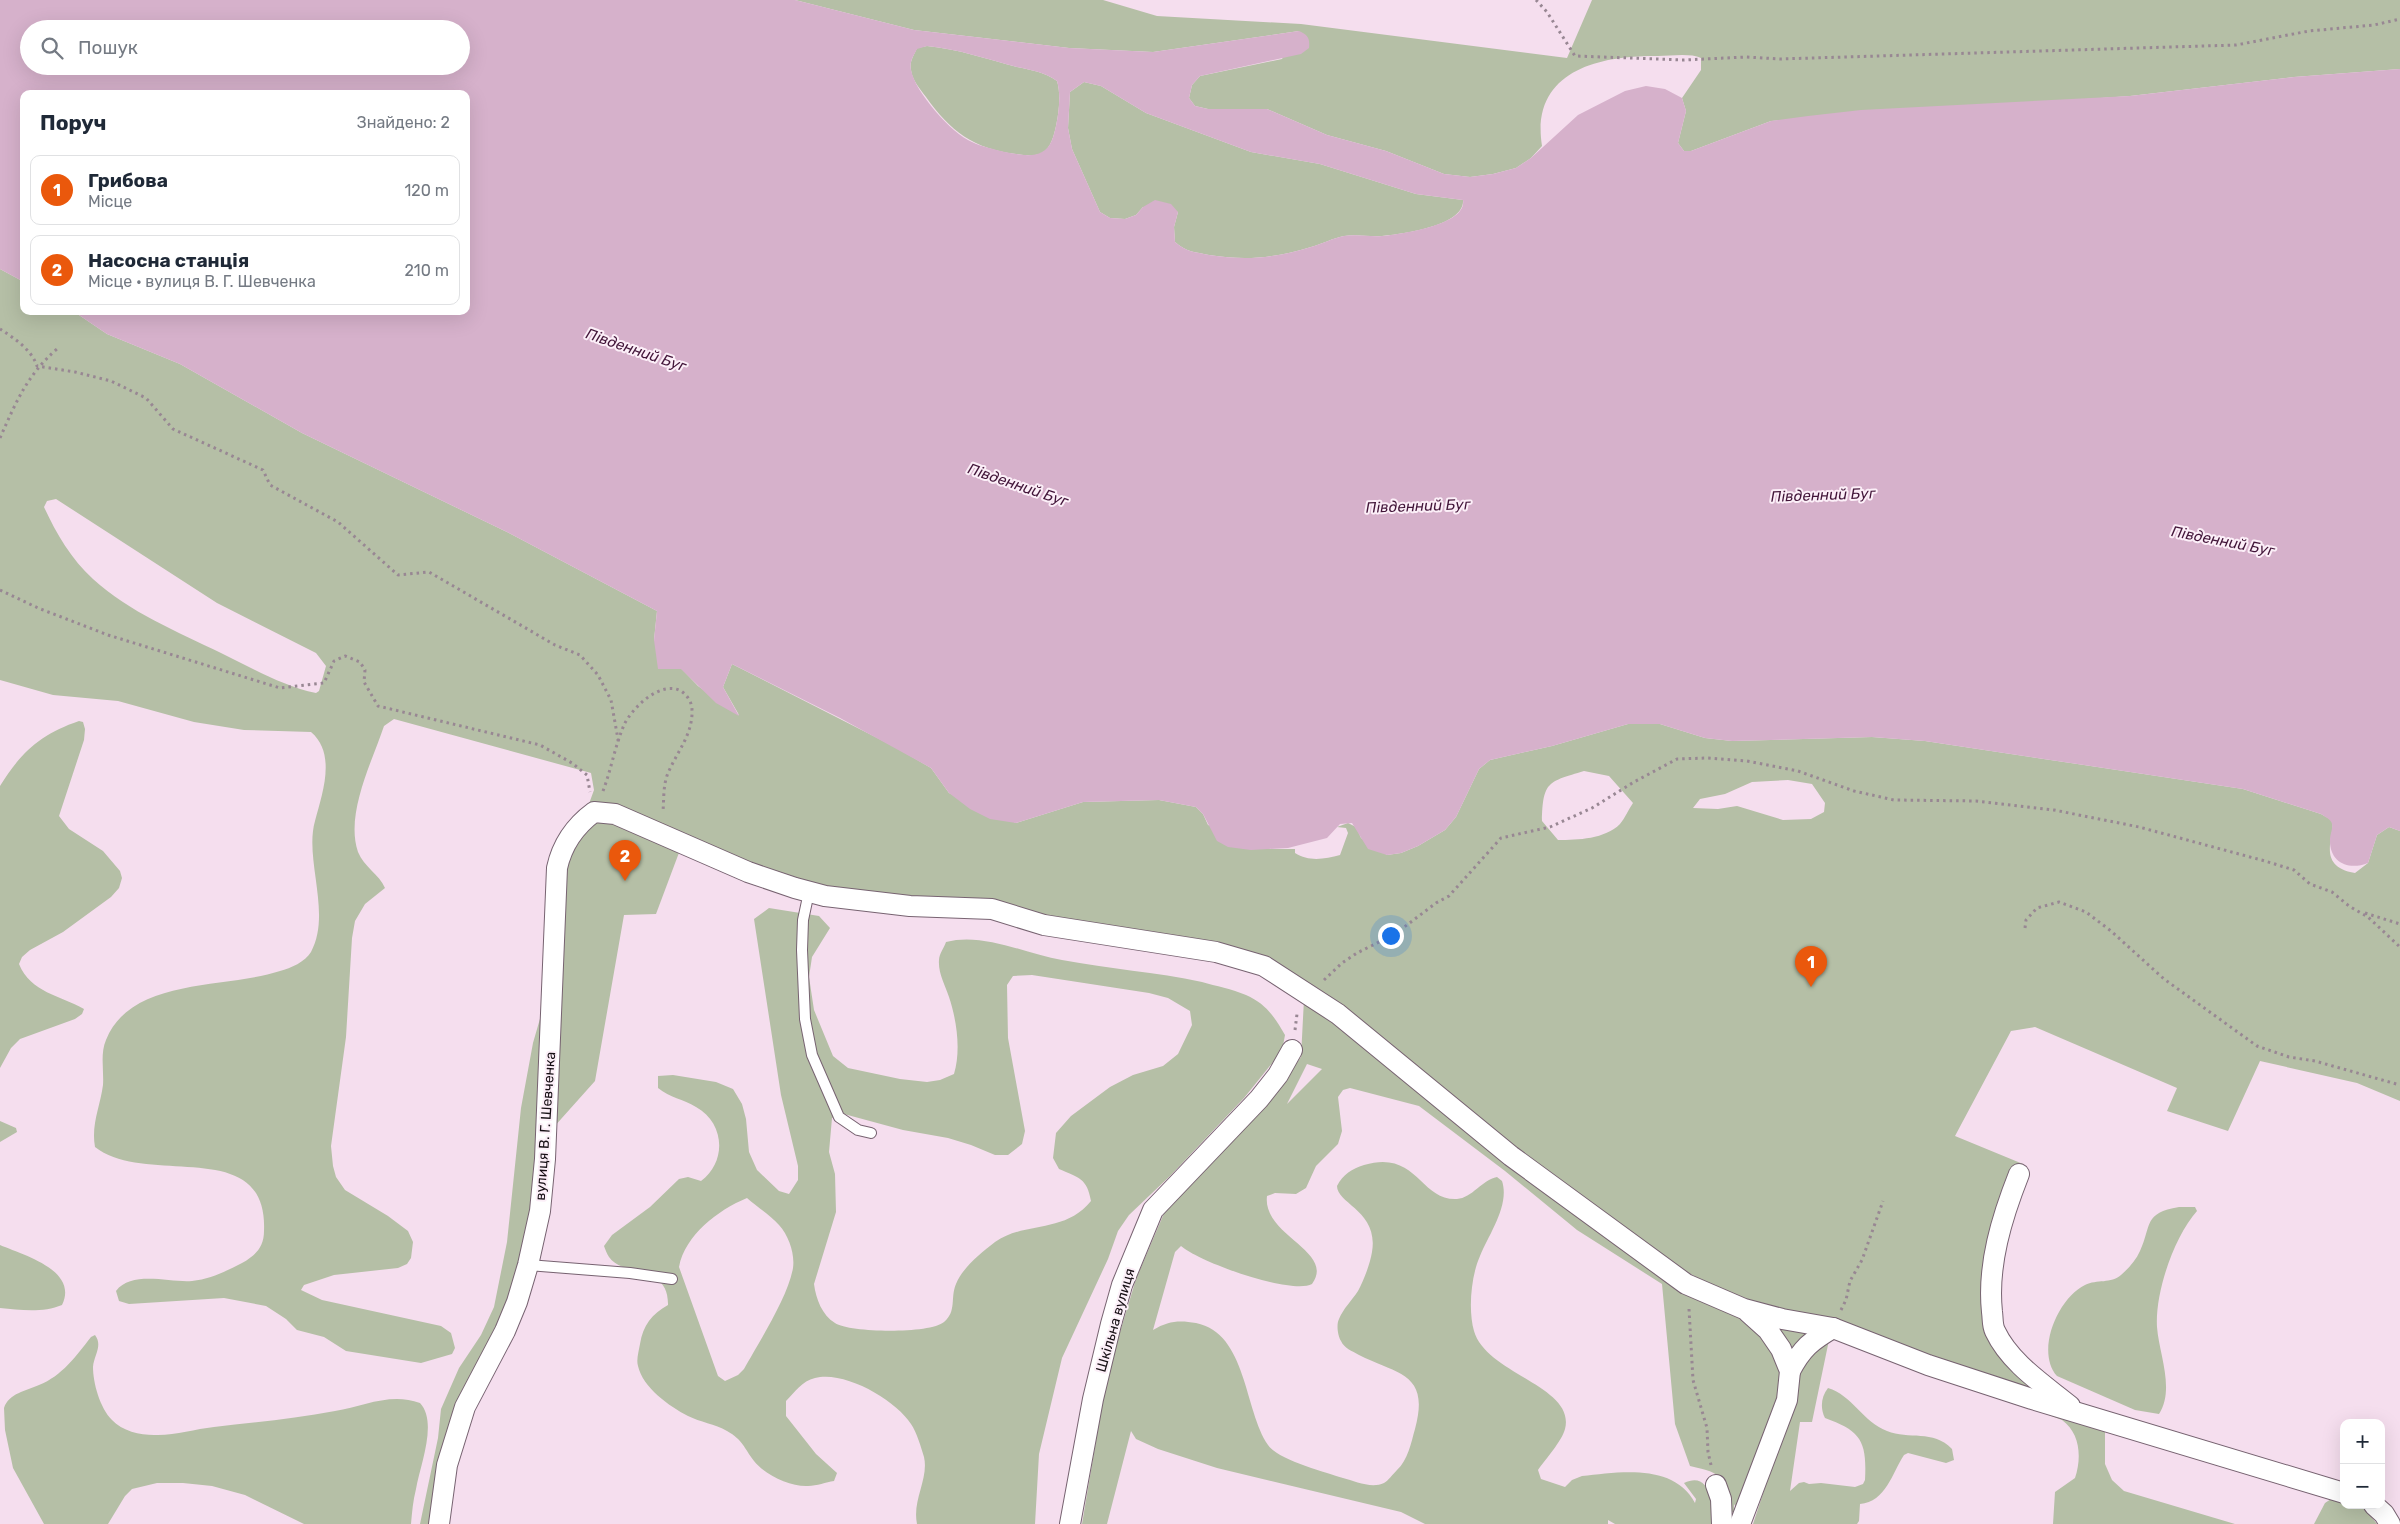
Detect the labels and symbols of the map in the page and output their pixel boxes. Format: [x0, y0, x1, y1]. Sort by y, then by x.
water label: Південний Буг [584, 324, 690, 376]
water label: Південний Буг [966, 459, 1072, 511]
water label: Південний Буг [1771, 484, 1877, 506]
water label: Південний Буг [1366, 495, 1472, 517]
water label: Південний Буг [2170, 522, 2277, 560]
pin: 2 [609, 840, 641, 881]
your location [1378, 923, 1404, 949]
pin: 1 [1795, 946, 1827, 987]
street label: вулиця В. Г. Шевченка [532, 1051, 559, 1201]
street label: Шкільна вулиця [1093, 1266, 1138, 1374]

